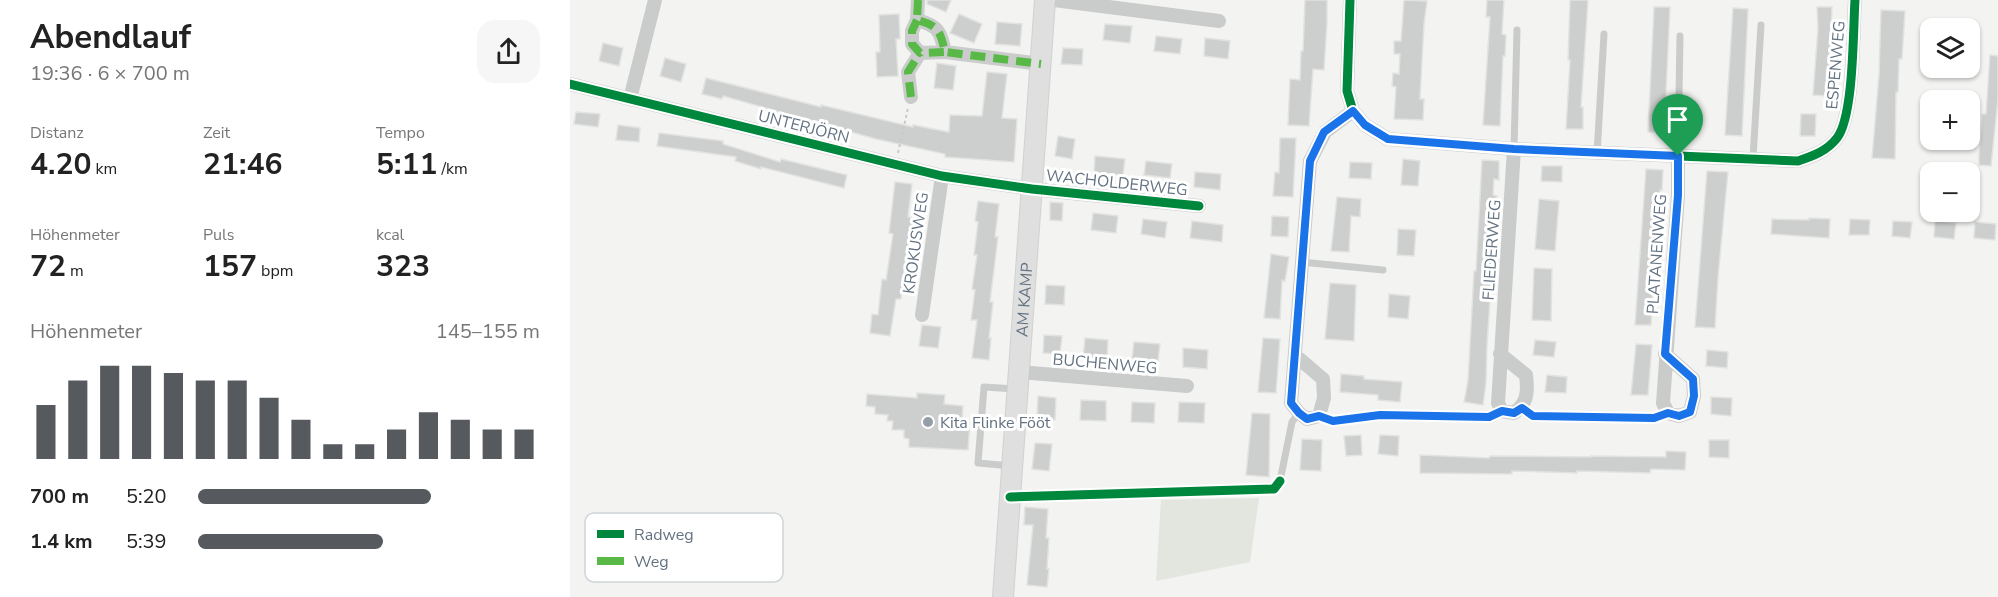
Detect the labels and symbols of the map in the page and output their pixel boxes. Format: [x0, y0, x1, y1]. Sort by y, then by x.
street label: ESPENWEG [1821, 20, 1851, 110]
pin [1652, 94, 1703, 156]
street label: UNTERJÖRN [756, 105, 852, 149]
street label: WACHOLDERWEG [1045, 165, 1189, 201]
street label: KROKUSWEG [898, 191, 934, 295]
street label: PLATANENWEG [1642, 193, 1672, 315]
street label: FLIEDERWEG [1477, 199, 1506, 301]
street label: AM KAMP [1011, 262, 1038, 338]
street label: BUCHENWEG [1052, 348, 1158, 380]
place label: Kita Flinke Fööt [940, 412, 1051, 434]
marker: Kita Flinke Fööt [921, 415, 935, 429]
legend [585, 513, 783, 582]
text: Radweg [634, 524, 694, 546]
text: Weg [634, 551, 669, 573]

